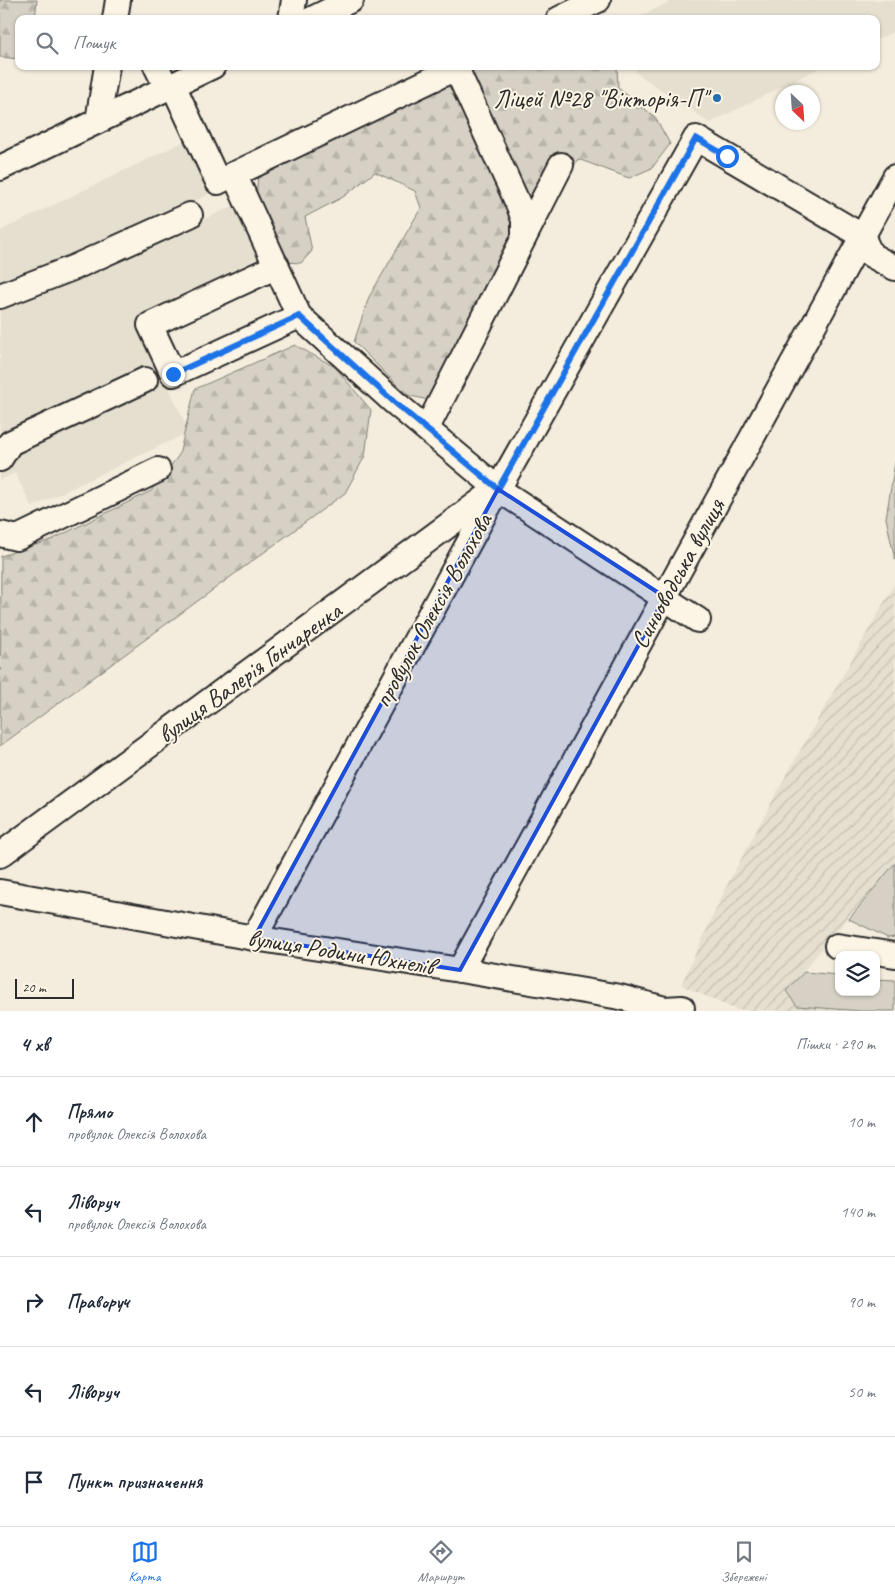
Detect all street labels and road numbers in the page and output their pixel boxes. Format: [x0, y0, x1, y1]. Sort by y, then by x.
street label: Синьоводська вулиця [624, 492, 733, 654]
street label: провулок Олексія Волохова [366, 506, 500, 713]
street label: вулиця Валерія Гончаренка [151, 594, 350, 750]
street label: вулиця Родини Юхнелів [246, 921, 442, 983]

